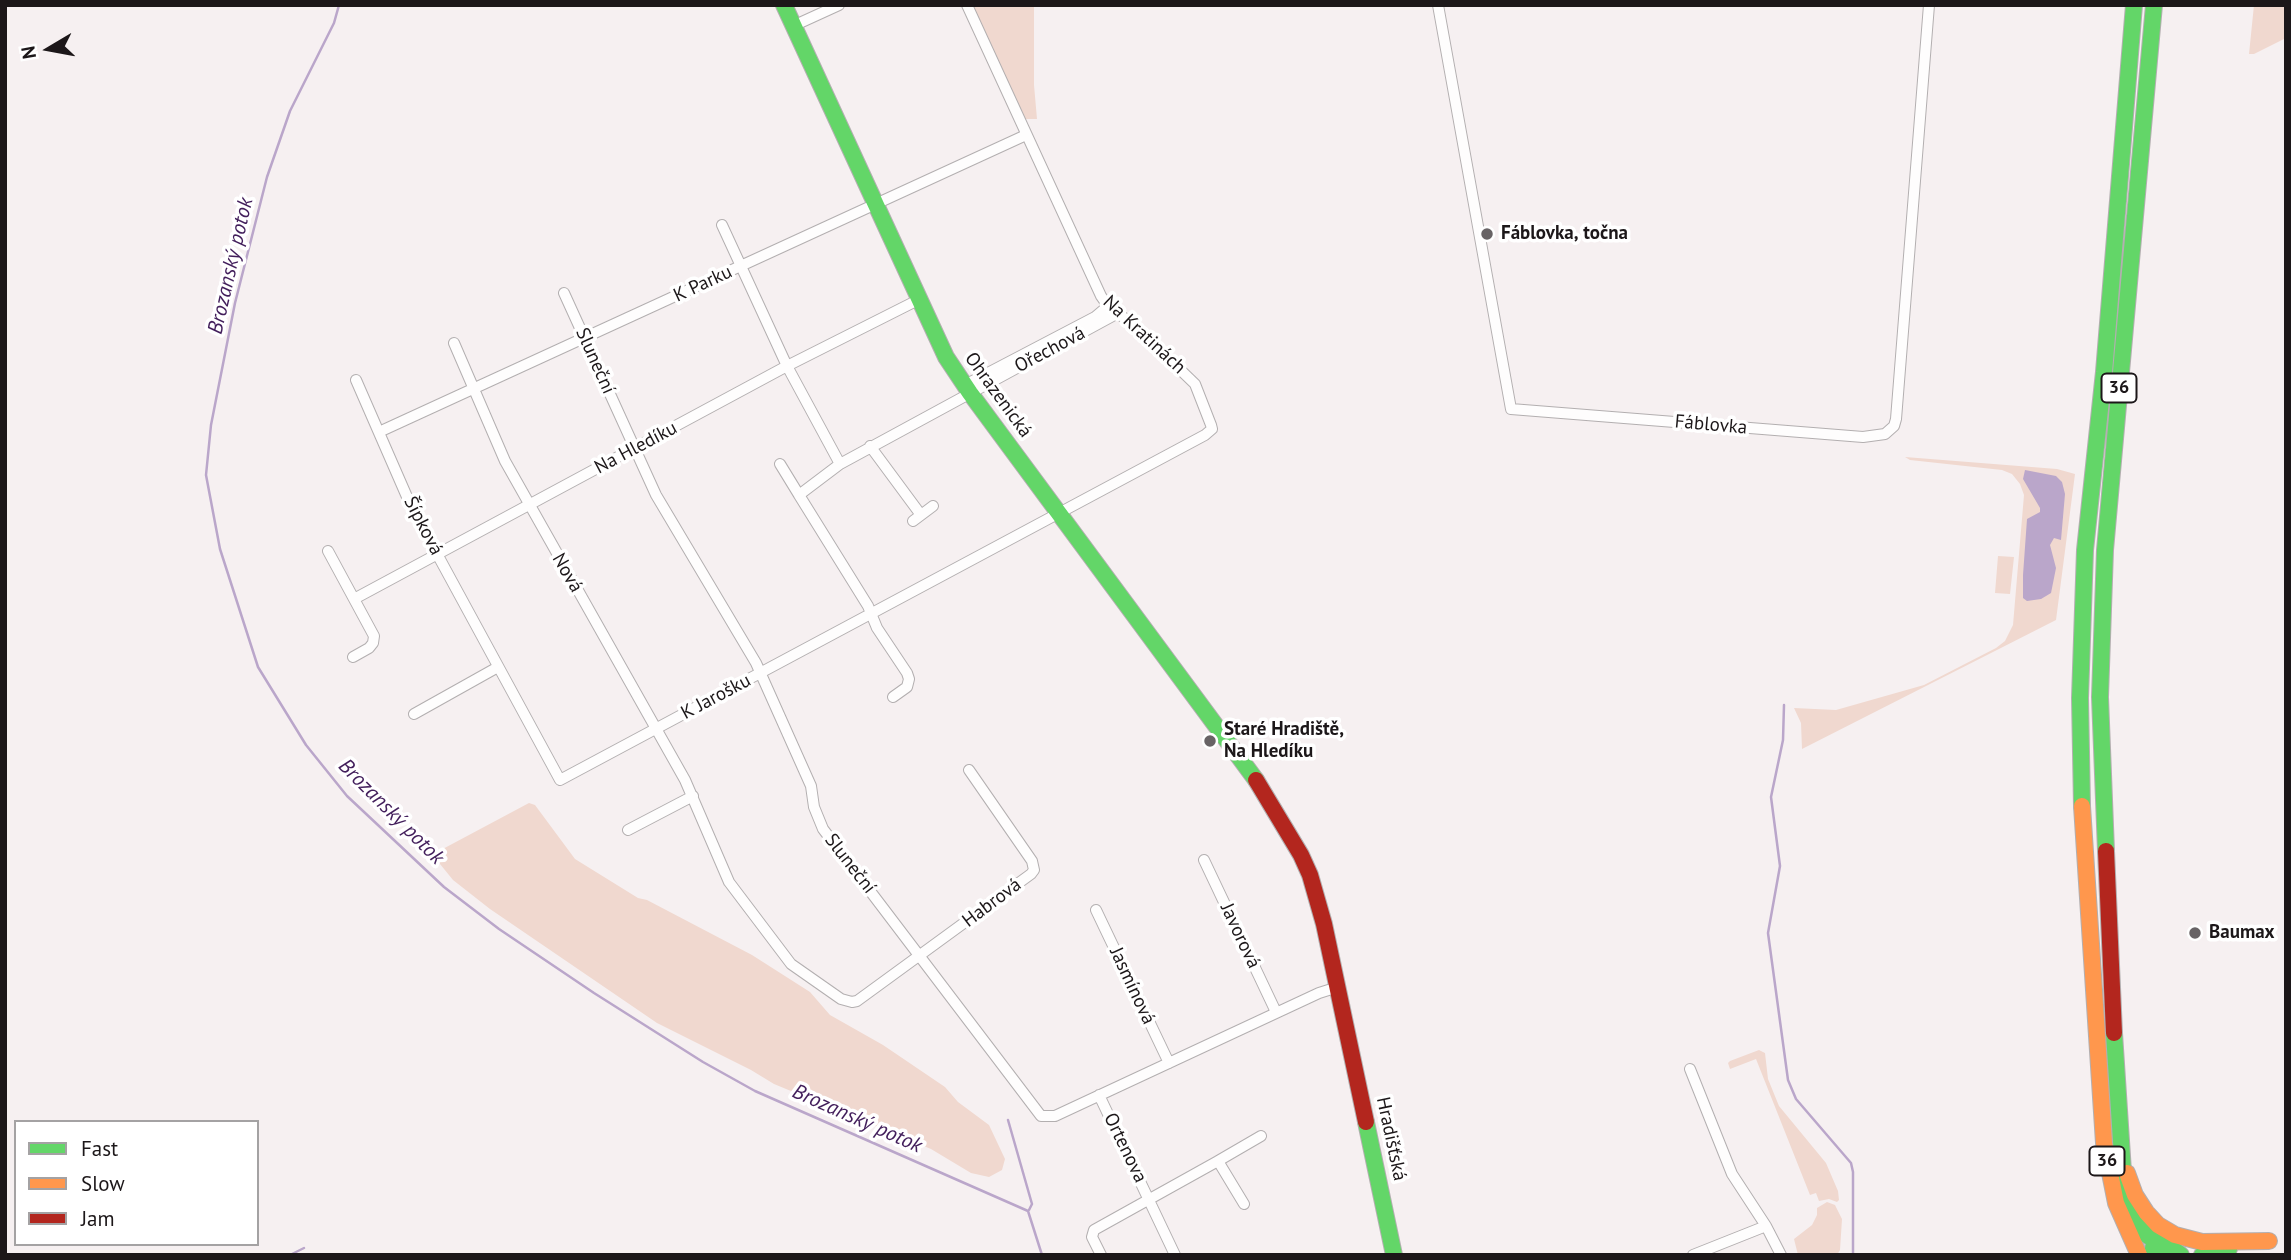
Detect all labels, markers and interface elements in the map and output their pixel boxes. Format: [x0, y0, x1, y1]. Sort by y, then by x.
north arrow [14, 14, 84, 84]
text: N [15, 44, 41, 61]
water label: Brozanský potok [203, 195, 259, 337]
place label: Fáblovka, točna [1501, 223, 1628, 245]
marker: Fáblovka, točna [1479, 226, 1495, 242]
street label: K Parku [670, 261, 736, 307]
street label: Na Kratinách [1098, 291, 1190, 379]
street label: Ořechová [1011, 322, 1089, 378]
street label: Sluneční [570, 324, 620, 398]
street label: Ohrazenická [959, 348, 1037, 442]
road number: 36 [2102, 374, 2136, 402]
street label: Fáblovka [1674, 410, 1748, 440]
street label: Na Hledíku [591, 417, 681, 479]
street label: Šípková [399, 493, 447, 559]
street label: Nová [547, 549, 587, 597]
street label: K Jarošku [677, 669, 755, 725]
place label: Staré Hradiště, Na Hledíku [1224, 719, 1344, 763]
marker: Staré Hradiště, Na Hledíku [1202, 733, 1218, 749]
water label: Brozanský potok [333, 754, 449, 870]
street label: Sluneční [820, 829, 880, 899]
street label: Habrová [958, 874, 1026, 932]
street label: Javorová [1215, 900, 1265, 972]
place label: Baumax [2209, 922, 2275, 944]
marker: Baumax [2187, 925, 2203, 941]
street label: Jasmínová [1104, 944, 1160, 1028]
water label: Brozanský potok [788, 1079, 926, 1159]
street label: Hradišťská [1371, 1095, 1411, 1183]
street label: Ortenova [1098, 1109, 1152, 1187]
legend [14, 1120, 259, 1246]
text: Fast [81, 1135, 118, 1162]
road number: 36 [2090, 1146, 2124, 1176]
text: Slow [81, 1170, 125, 1197]
text: Jam [81, 1205, 115, 1232]

